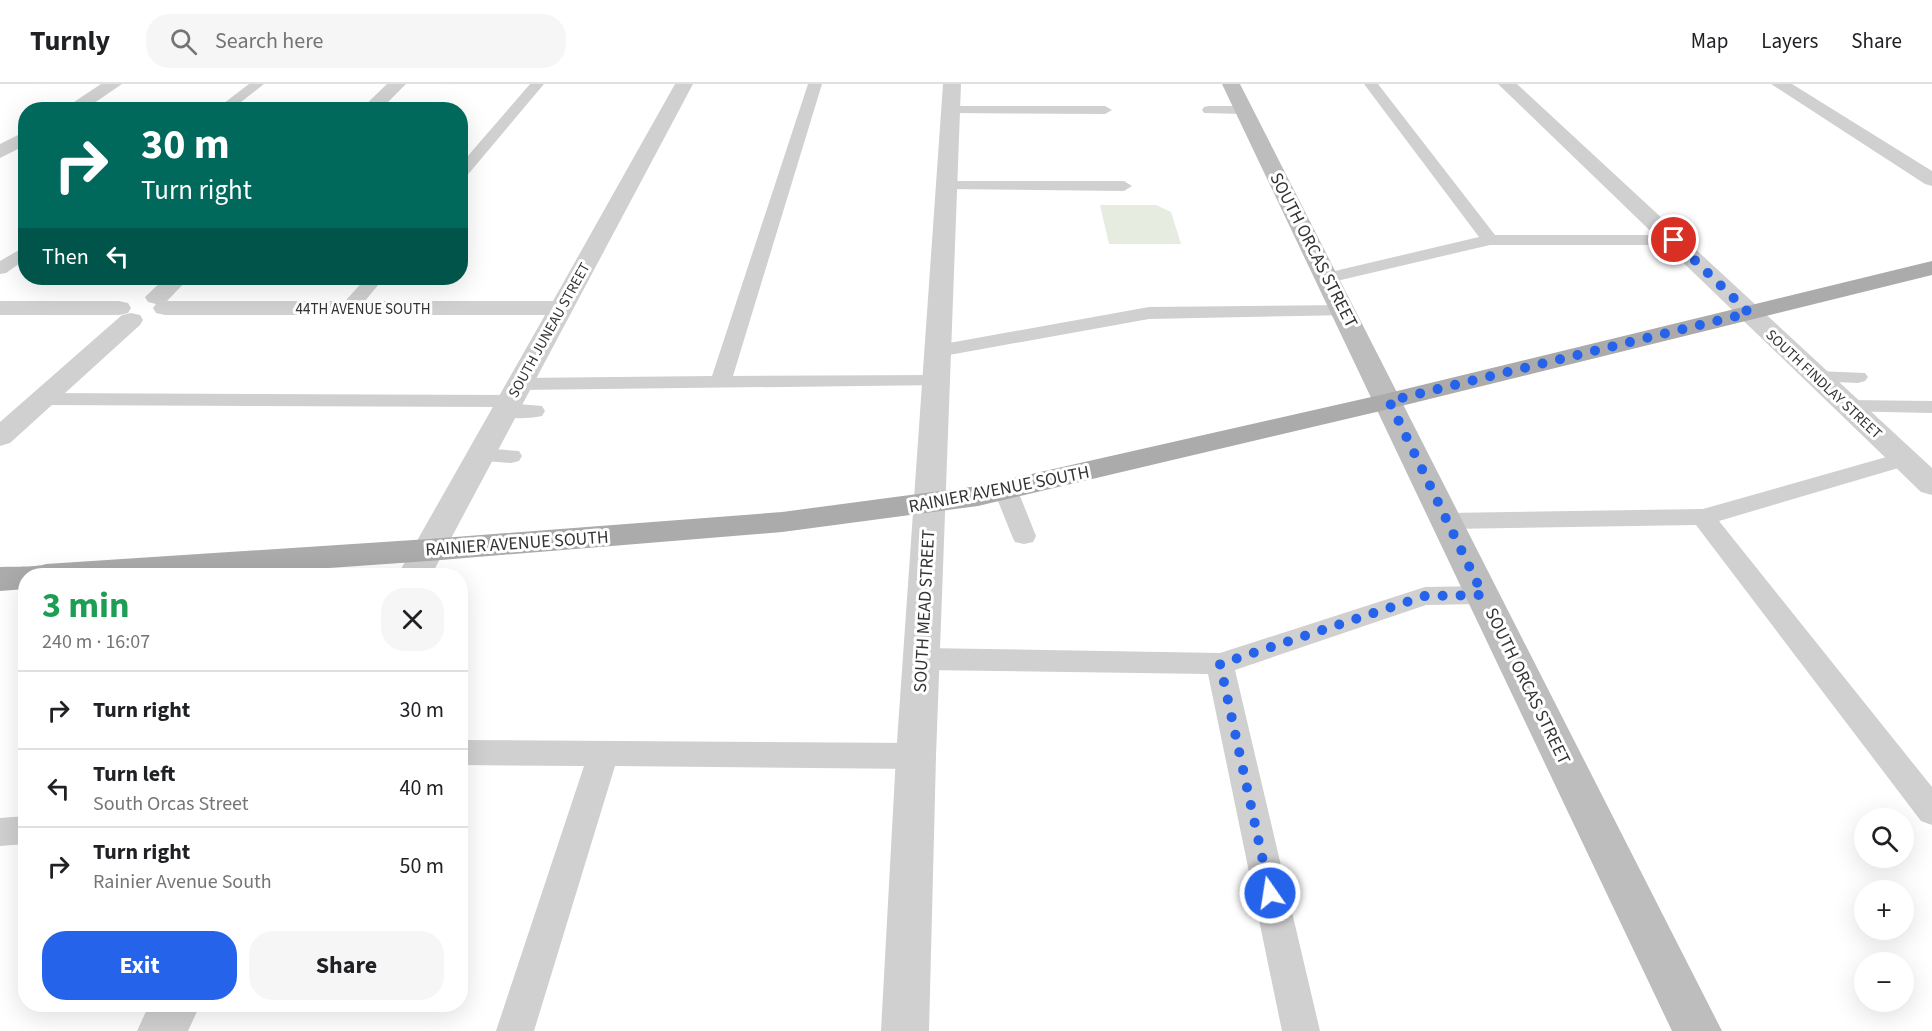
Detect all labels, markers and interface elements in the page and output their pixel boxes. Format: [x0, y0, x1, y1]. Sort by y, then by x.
search box [146, 14, 566, 68]
text: Turnly [30, 21, 110, 61]
icon: search [167, 25, 200, 58]
text: Search here [215, 25, 324, 57]
text: Map [1691, 26, 1728, 56]
text: Layers [1761, 26, 1818, 56]
text: Share [1851, 26, 1902, 56]
text: 30 m [141, 115, 230, 175]
icon: right [42, 126, 120, 204]
street label: SOUTH ORCAS STREET [1264, 168, 1364, 333]
text: Turn right [141, 171, 252, 210]
pin [1648, 214, 1699, 265]
icon: arrive [1657, 223, 1690, 256]
icon: left [101, 240, 134, 273]
text: Then [42, 241, 89, 273]
street label: SOUTH JUNEAU STREET [503, 259, 595, 402]
street label: 44TH AVENUE SOUTH [295, 299, 431, 320]
street label: SOUTH FINDLAY STREET [1761, 325, 1887, 444]
street label: RAINIER AVENUE SOUTH [907, 460, 1092, 519]
street label: RAINIER AVENUE SOUTH [425, 525, 609, 562]
street label: SOUTH MEAD STREET [908, 529, 941, 693]
text: 3 min [42, 580, 130, 631]
button: close [381, 588, 444, 651]
street label: SOUTH ORCAS STREET [1479, 604, 1577, 769]
text: 240 m · 16:07 [42, 628, 150, 656]
icon: right [42, 694, 75, 727]
text: Turn right [93, 694, 190, 726]
text: 30 m [399, 694, 444, 726]
text: Turn left [93, 758, 175, 790]
icon: left [42, 772, 75, 805]
text: 40 m [399, 772, 444, 804]
text: South Orcas Street [93, 790, 249, 818]
map controls [1854, 808, 1914, 1012]
button: search [1854, 808, 1914, 868]
text: Turn right [93, 836, 190, 868]
icon: right [42, 850, 75, 883]
text: 50 m [399, 850, 444, 882]
position arrow [1238, 861, 1302, 925]
text: Rainier Avenue South [93, 868, 272, 896]
button: + [1854, 880, 1914, 940]
button: Exit [42, 931, 237, 1000]
button: Share [249, 931, 444, 1000]
button: − [1854, 952, 1914, 1012]

